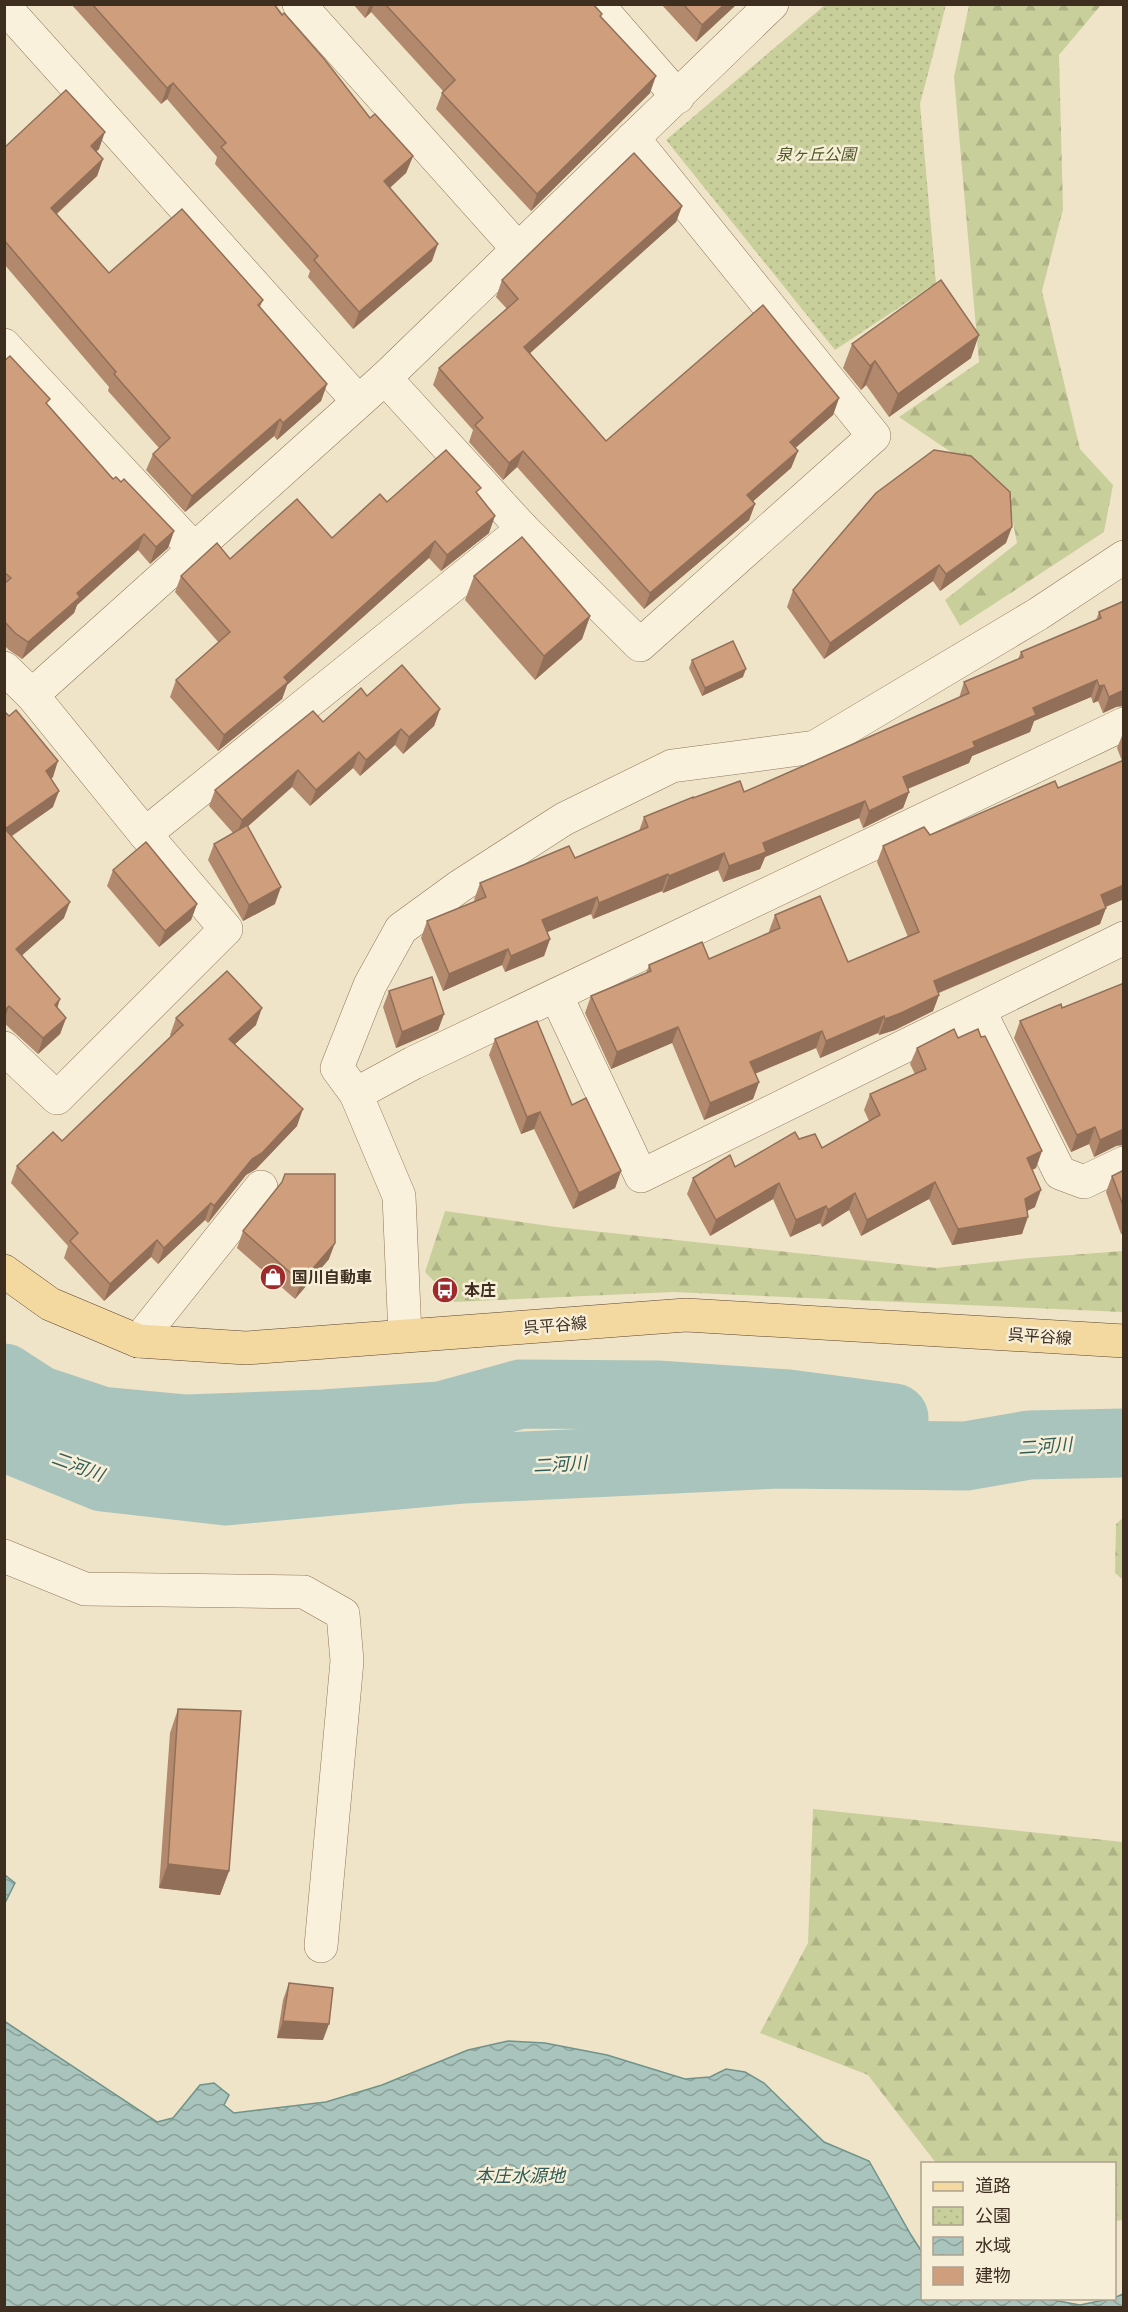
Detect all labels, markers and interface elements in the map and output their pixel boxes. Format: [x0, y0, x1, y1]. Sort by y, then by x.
park label: 泉ヶ丘公園 [776, 144, 858, 164]
shop icon: 国川自動車 [258, 1262, 288, 1292]
place label: 国川自動車 [292, 1267, 372, 1287]
bus stop icon: 本庄 [430, 1275, 460, 1305]
place label: 本庄 [464, 1280, 496, 1300]
street label: 呉平谷線 [522, 1312, 588, 1338]
street label: 呉平谷線 [1007, 1324, 1073, 1348]
water label: 二河川 [1017, 1433, 1075, 1459]
water label: 二河川 [49, 1446, 109, 1487]
water label: 二河川 [532, 1451, 590, 1477]
legend [921, 2162, 1116, 2300]
water label: 本庄水源地 [475, 2164, 567, 2187]
text: 道路 [975, 2174, 1011, 2197]
text: 公園 [975, 2204, 1011, 2227]
text: 水域 [975, 2234, 1011, 2257]
text: 建物 [975, 2264, 1011, 2287]

